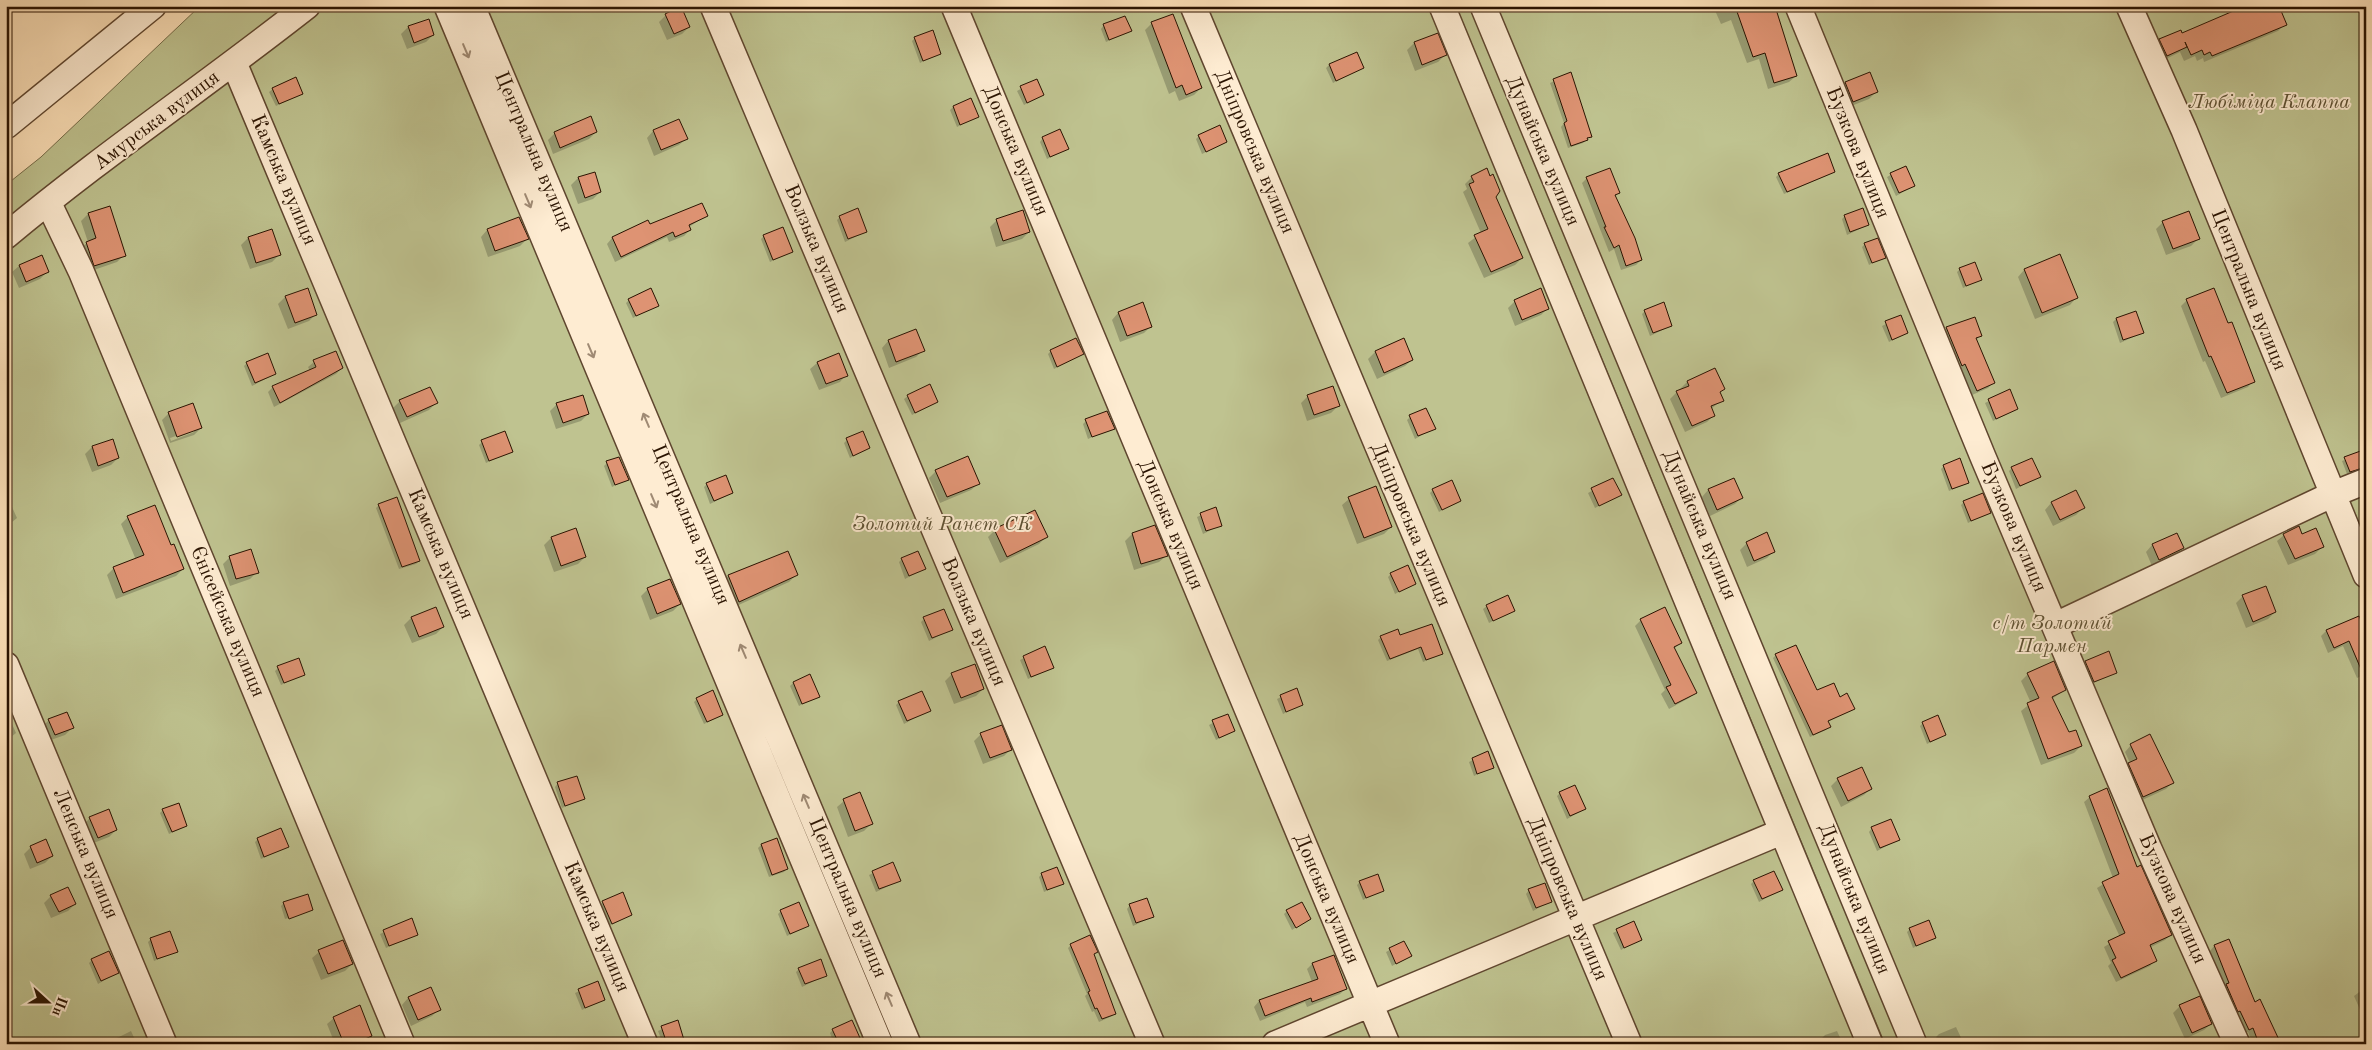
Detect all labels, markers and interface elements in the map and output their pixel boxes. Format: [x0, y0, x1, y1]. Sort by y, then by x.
one-way arrow [461, 43, 471, 58]
street label: Амурська вулиця [90, 67, 224, 175]
street label: Дніпровська вулиця [1210, 67, 1298, 237]
street label: Центральна вулиця [490, 69, 576, 235]
street label: Дунайська вулиця [1501, 73, 1583, 229]
street label: Донська вулиця [979, 83, 1051, 219]
street label: Бузкова вулиця [1822, 84, 1892, 222]
park label: Любіміца Клаппа [2188, 93, 2350, 113]
street label: Камська вулиця [246, 112, 320, 248]
street label: Волзька вулиця [780, 182, 852, 316]
one-way arrow [524, 193, 534, 208]
street label: Центральна вулиця [2207, 207, 2289, 373]
one-way arrow [587, 343, 596, 358]
one-way arrow [641, 413, 651, 428]
street label: Дніпровська вулиця [1366, 440, 1454, 610]
street label: Центральна вулиця [647, 442, 733, 608]
street label: Дунайська вулиця [1658, 447, 1740, 603]
street label: Донська вулиця [1134, 457, 1206, 593]
street label: Бузкова вулиця [1976, 459, 2050, 595]
street label: Камська вулиця [403, 486, 477, 622]
one-way arrow [649, 493, 659, 508]
park label: Золотий Ранет СК [853, 515, 1033, 535]
street label: Єнісейська вулиця [186, 544, 268, 700]
street label: Волзька вулиця [937, 555, 1009, 689]
park label: с/т Золотий Пармен [1992, 614, 2112, 657]
one-way arrow [738, 644, 747, 659]
street label: Ленська вулиця [49, 786, 121, 922]
one-way arrow [801, 794, 810, 809]
street label: Дніпровська вулиця [1523, 814, 1611, 984]
street label: Центральна вулиця [804, 815, 890, 981]
street label: Дунайська вулиця [1815, 821, 1893, 977]
street label: Донська вулиця [1290, 831, 1362, 967]
street label: Бузкова вулиця [2134, 831, 2210, 967]
street label: Камська вулиця [559, 859, 633, 995]
north arrow [22, 978, 72, 1028]
one-way arrow [884, 992, 894, 1007]
text: Пн [49, 995, 69, 1018]

